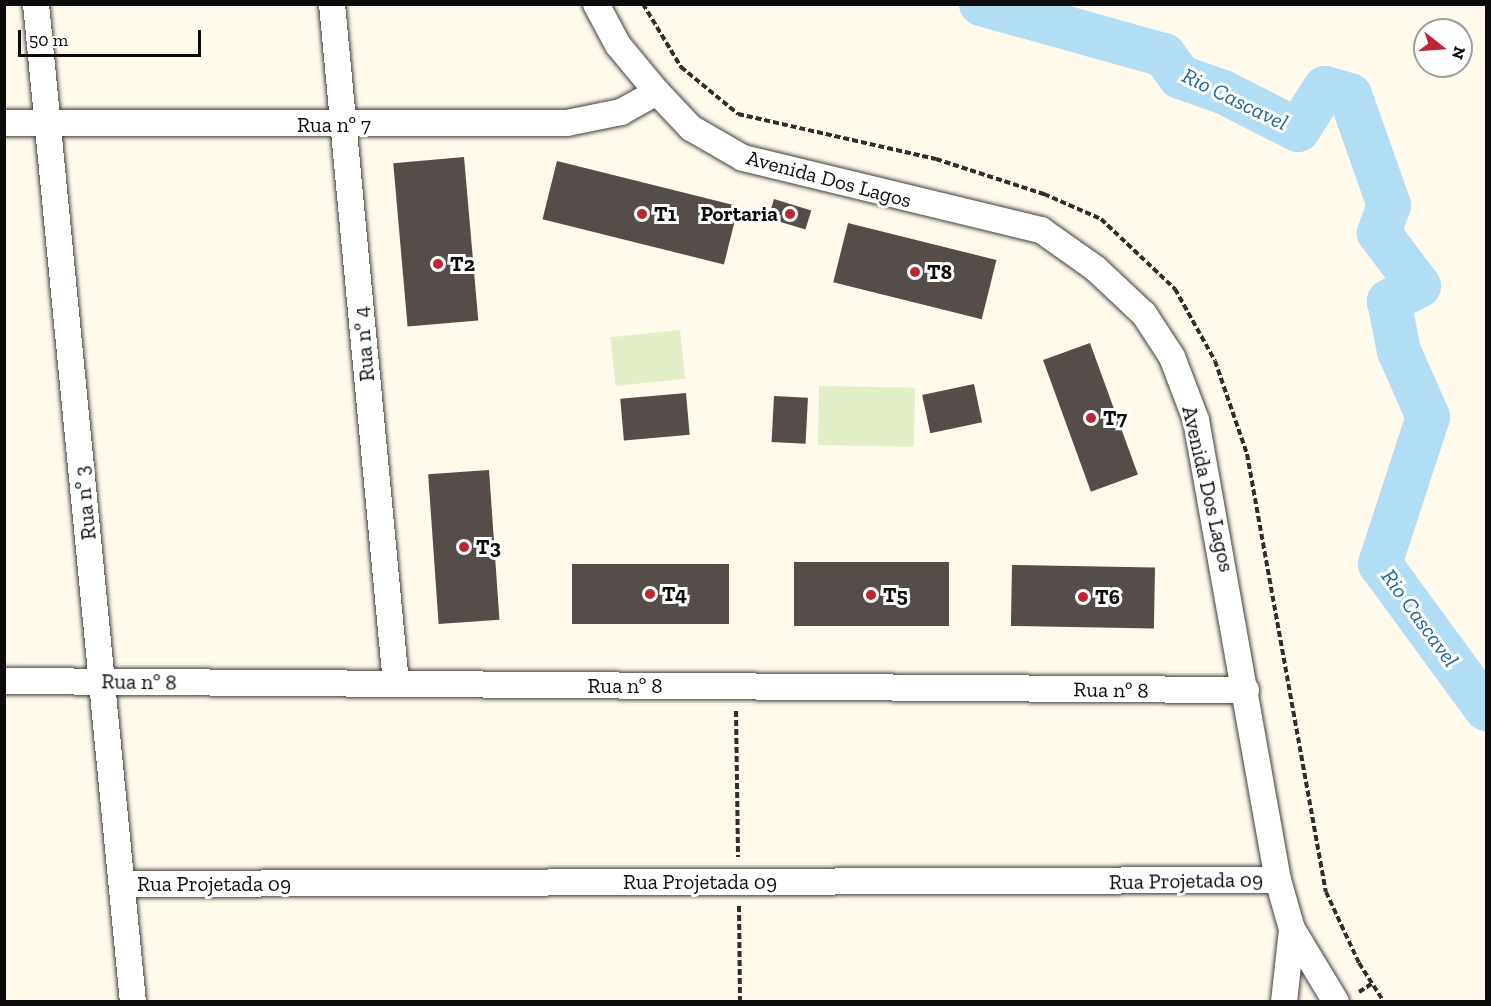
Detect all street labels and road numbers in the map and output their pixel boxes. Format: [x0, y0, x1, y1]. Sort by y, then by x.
street label: Rua nº 7 [297, 112, 371, 138]
street label: Avenida Dos Lagos [744, 145, 914, 213]
street label: Rua nº 4 [348, 305, 380, 383]
street label: Avenida Dos Lagos [1177, 403, 1239, 575]
street label: Rua nº 3 [69, 465, 101, 541]
street label: Rua nº 8 [101, 669, 177, 695]
street label: Rua nº 8 [587, 673, 663, 699]
street label: Rua nº 8 [1073, 677, 1149, 703]
street label: Rua Projetada 09 [1109, 867, 1263, 895]
street label: Rua Projetada 09 [623, 869, 777, 895]
street label: Rua Projetada 09 [137, 871, 291, 897]

